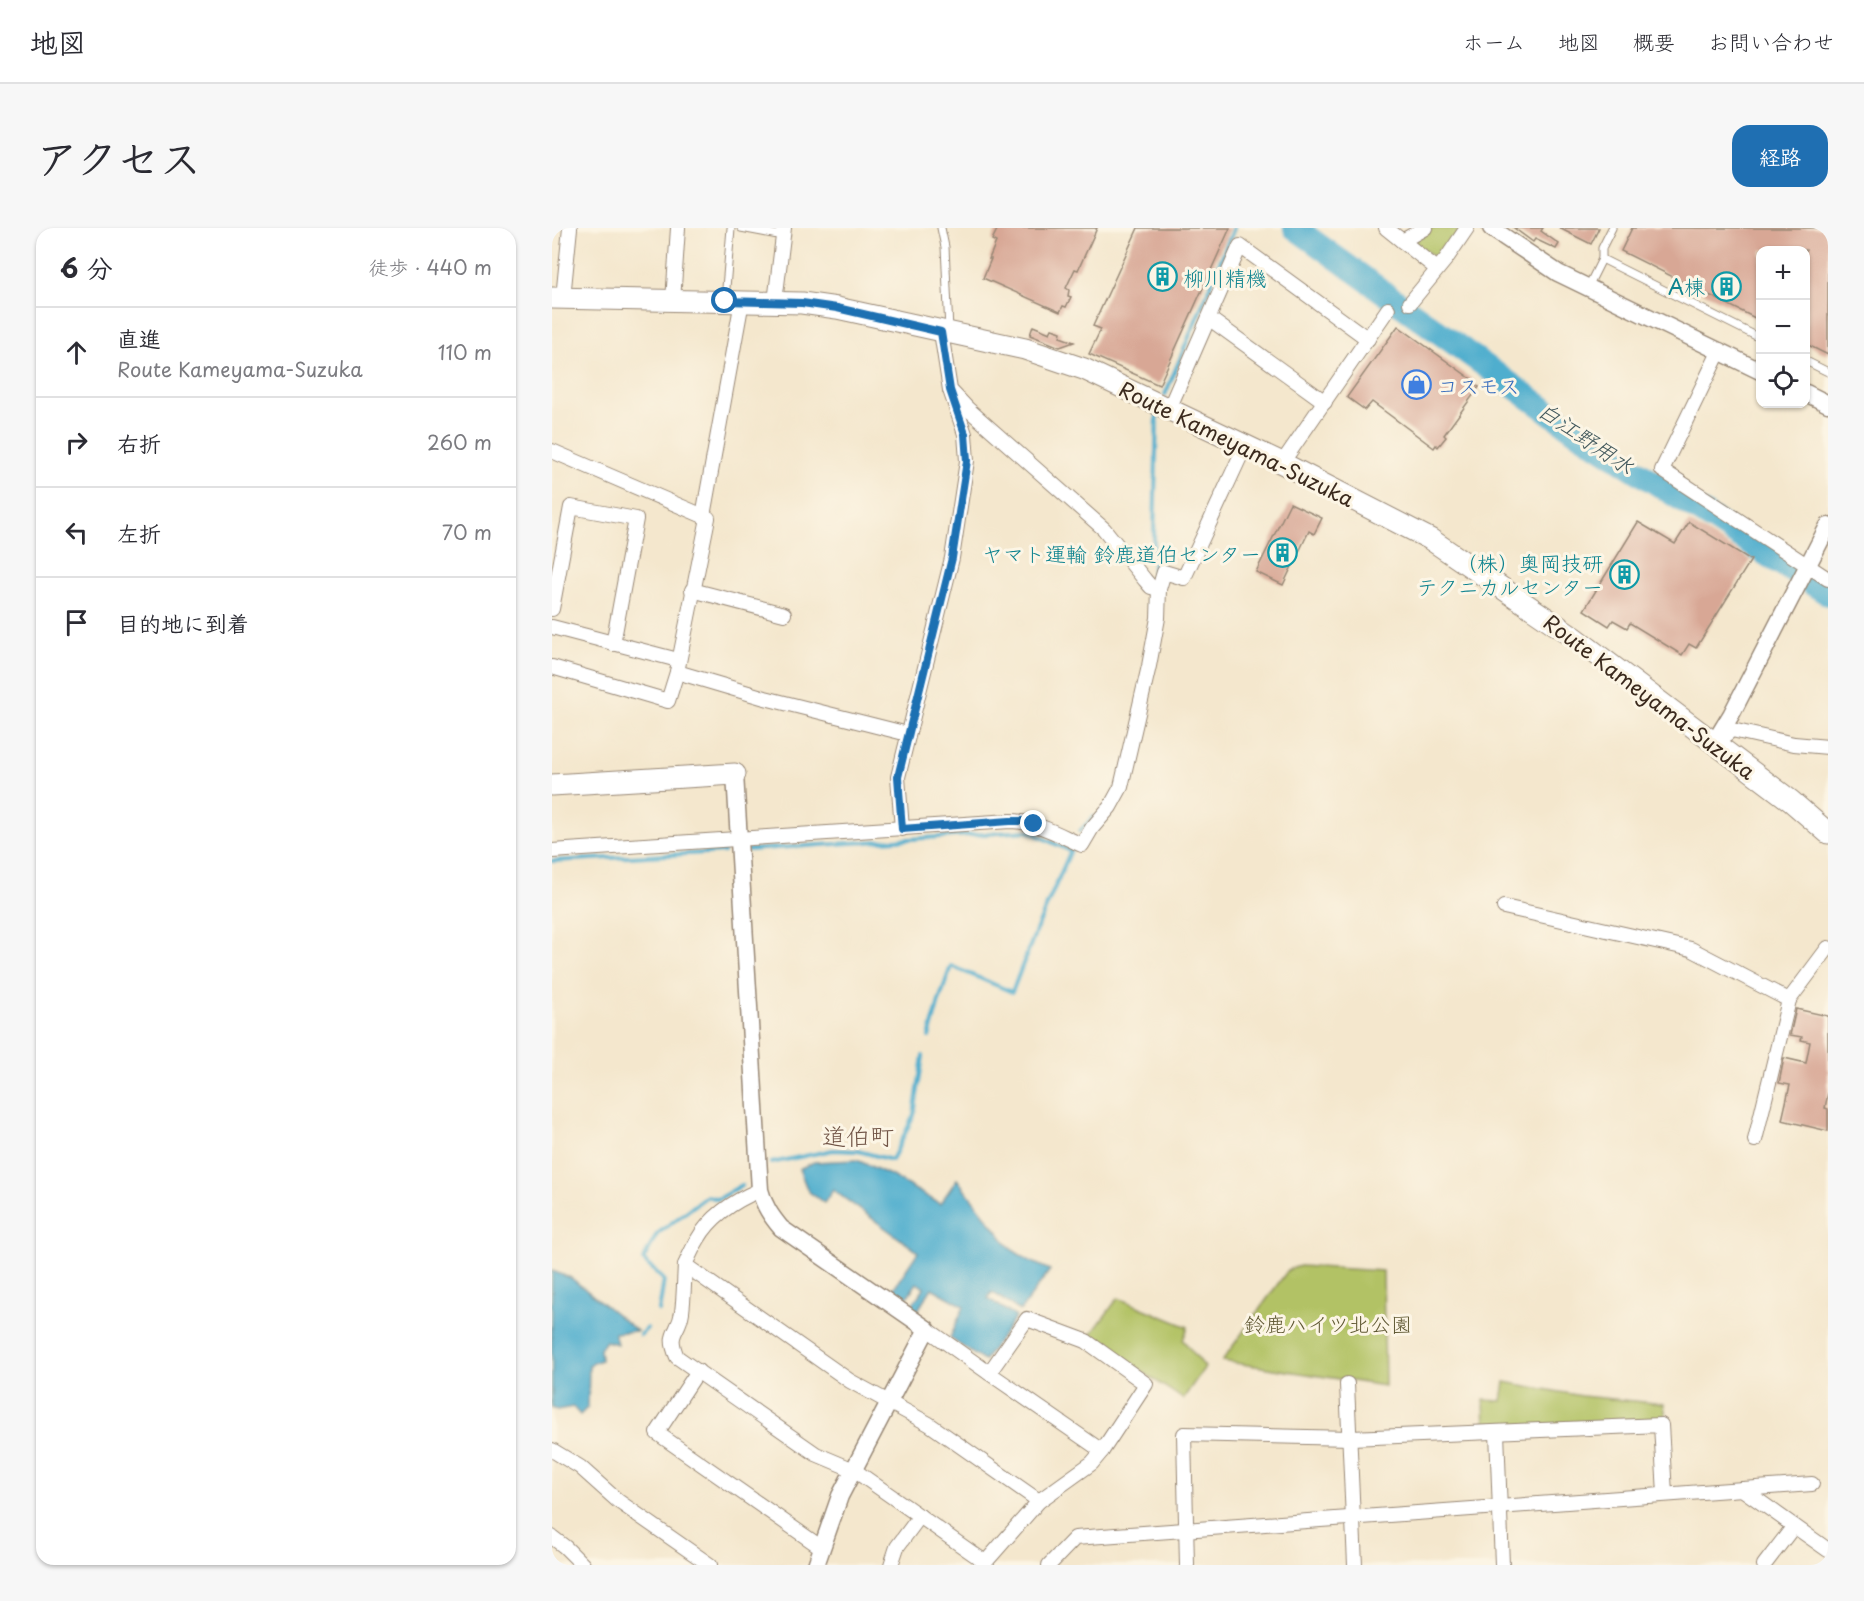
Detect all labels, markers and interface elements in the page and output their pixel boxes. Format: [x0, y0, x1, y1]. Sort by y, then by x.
text: 地図 [30, 20, 86, 63]
text: ホーム [1463, 25, 1525, 57]
text: 地図 [1558, 25, 1600, 57]
text: 概要 [1633, 25, 1675, 57]
text: お問い合わせ [1708, 25, 1834, 57]
text: アクセス [36, 125, 201, 188]
button: 経路 [1732, 125, 1828, 187]
map controls [1756, 246, 1810, 408]
button: + [1756, 246, 1810, 300]
text: 6 分 [60, 248, 113, 287]
text: 徒歩 · 440 m [369, 252, 492, 282]
building icon: 柳川精機 [1146, 261, 1178, 293]
place label: 柳川精機 [1183, 261, 1267, 293]
place label: A棟 [1668, 270, 1705, 302]
building icon: A棟 [1710, 270, 1742, 302]
route start [711, 287, 737, 313]
button: − [1756, 300, 1810, 354]
text: 直進 [117, 321, 161, 354]
icon: ahead [60, 336, 93, 369]
text: 110 m [438, 337, 492, 367]
text: Route Kameyama-Suzuka [117, 354, 363, 384]
button: locate [1756, 354, 1810, 408]
shop icon: コスモス [1400, 369, 1432, 401]
place label: コスモス [1437, 369, 1520, 401]
street label: Route Kameyama-Suzuka [1114, 372, 1360, 514]
water label: 白江野用水 [1532, 393, 1642, 481]
icon: right [60, 426, 93, 459]
text: 右折 [117, 426, 161, 459]
text: 260 m [427, 427, 492, 457]
icon: left [60, 516, 93, 549]
text: 左折 [117, 516, 161, 549]
text: 70 m [442, 517, 492, 547]
place label: ヤマト運輸 鈴鹿道伯センター [982, 537, 1261, 569]
building icon: ヤマト運輸 鈴鹿道伯センター [1266, 537, 1298, 569]
place label: （株）奥岡技研 テクニカルセンター [1417, 546, 1603, 602]
building icon: （株）奥岡技研 テクニカルセンター [1608, 558, 1640, 590]
icon: arrive [60, 606, 93, 639]
text: 目的地に到着 [117, 606, 249, 639]
street label: Route Kameyama-Suzuka [1537, 606, 1763, 786]
route end [1020, 810, 1046, 836]
district label: 道伯町 [822, 1117, 894, 1153]
park label: 鈴鹿ハイツ北公園 [1244, 1307, 1412, 1339]

